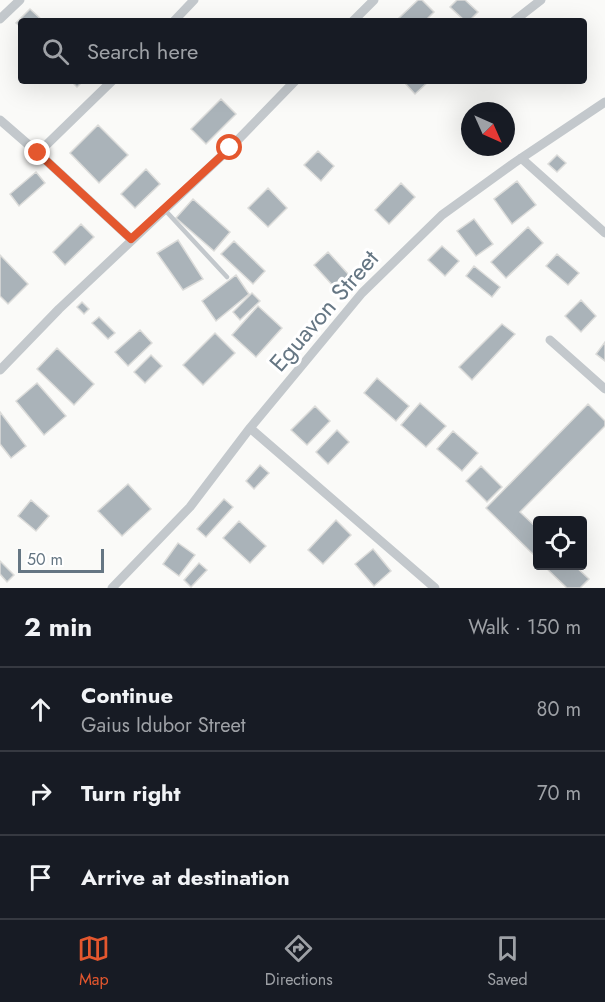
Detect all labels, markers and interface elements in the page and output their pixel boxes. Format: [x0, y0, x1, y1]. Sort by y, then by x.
search box [18, 18, 587, 84]
icon: search [39, 35, 72, 68]
text: Search here [87, 35, 198, 67]
north arrow [461, 102, 515, 156]
route start [216, 134, 242, 160]
route end [24, 139, 50, 165]
street label: Eguavon Street [261, 242, 387, 379]
map controls [533, 516, 587, 570]
button: locate [533, 516, 587, 570]
scale bar [18, 546, 104, 574]
text: 50 m [27, 548, 63, 571]
text: 2 min [24, 608, 92, 646]
text: Walk · 150 m [468, 613, 581, 642]
text: Continue [81, 679, 173, 711]
icon: ahead [24, 693, 57, 726]
text: 80 m [536, 695, 581, 724]
text: Gaius Idubor Street [81, 711, 246, 740]
icon: right [24, 777, 57, 810]
text: Turn right [81, 777, 181, 809]
text: 70 m [537, 779, 581, 808]
icon: arrive [24, 861, 57, 894]
text: Arrive at destination [81, 861, 290, 893]
tab: Map [77, 932, 110, 991]
tab: Directions [265, 932, 333, 991]
tab: Saved [487, 932, 528, 991]

